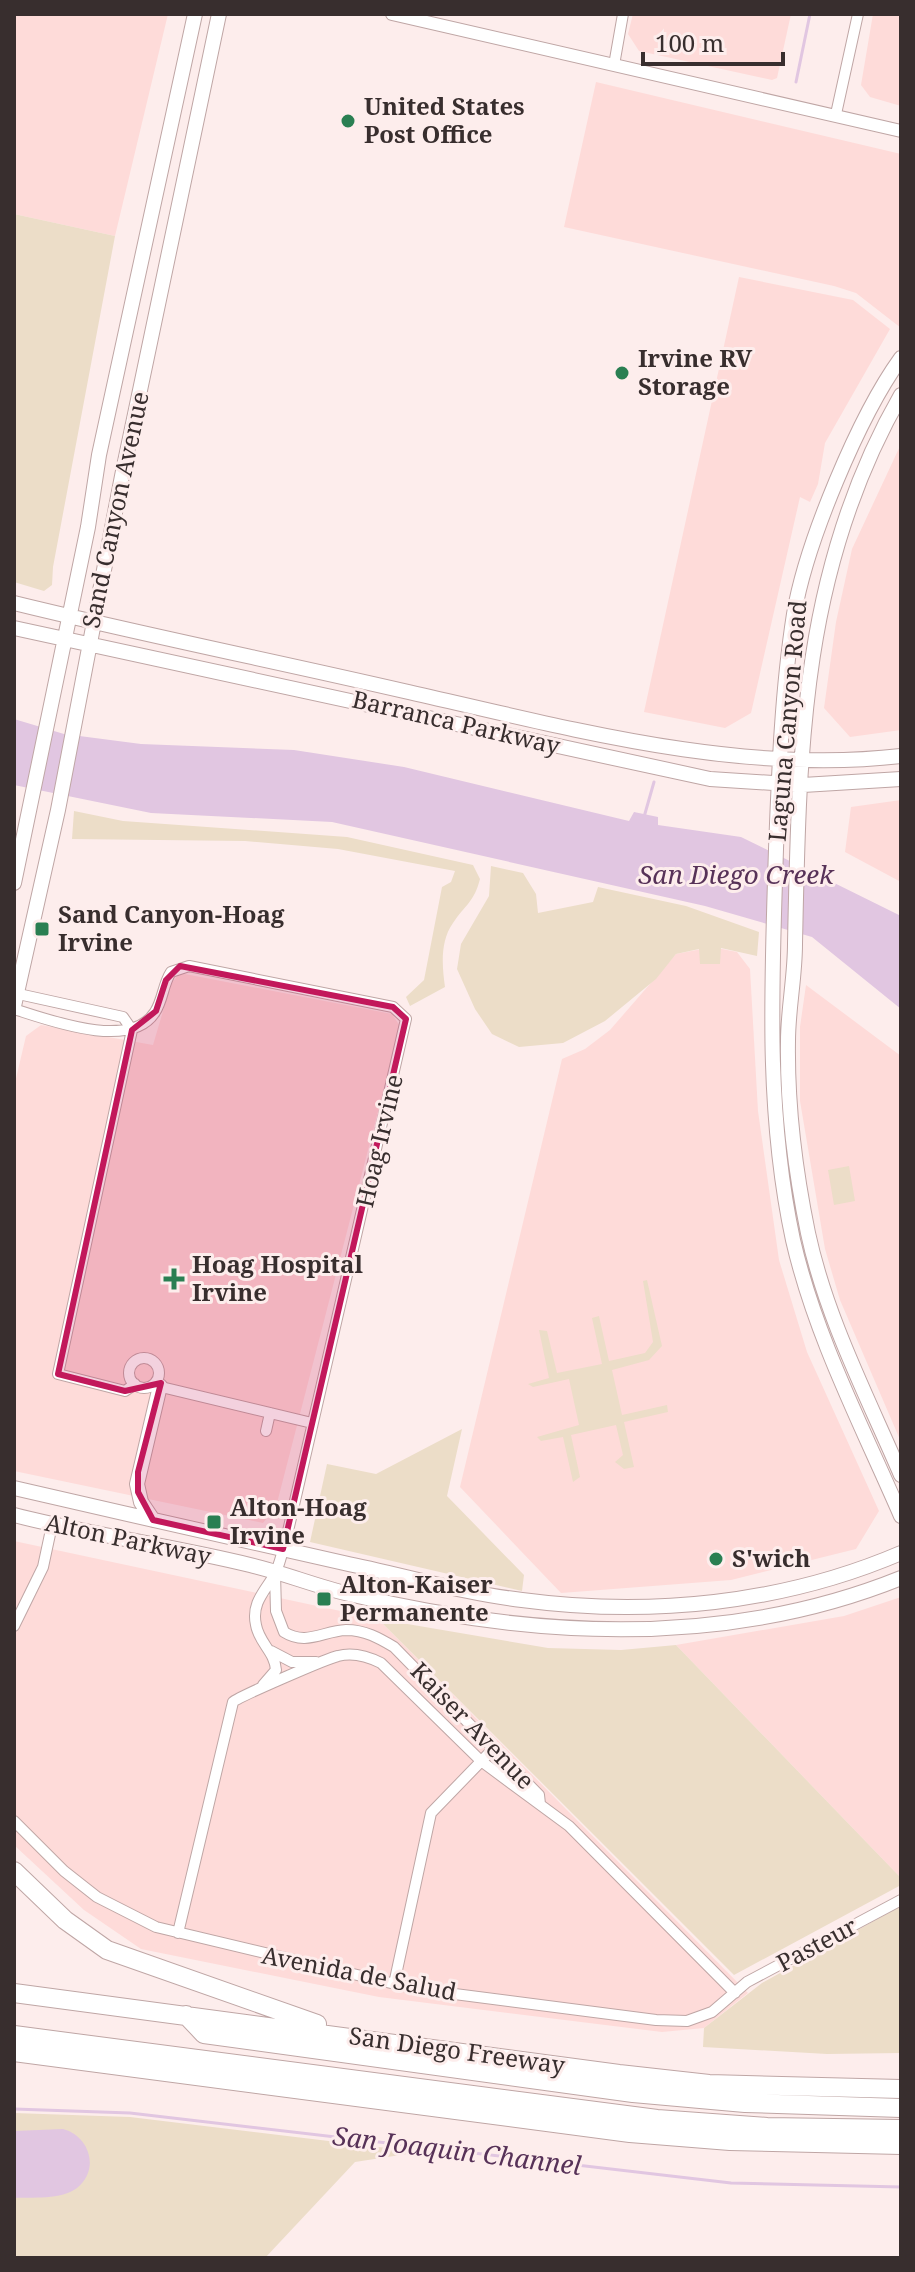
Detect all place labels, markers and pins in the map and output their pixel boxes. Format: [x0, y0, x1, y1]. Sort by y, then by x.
place label: United States Post Office [364, 89, 525, 150]
marker: United States Post Office [339, 112, 357, 130]
place label: Irvine RV Storage [638, 341, 753, 402]
marker: Irvine RV Storage [613, 364, 631, 382]
place label: Sand Canyon-Hoag Irvine [58, 897, 285, 958]
marker: Sand Canyon-Hoag Irvine [33, 920, 51, 938]
place label: Hoag Hospital Irvine [192, 1247, 363, 1308]
marker: Hoag Hospital Irvine [163, 1268, 185, 1290]
place label: Alton-Hoag Irvine [230, 1490, 367, 1551]
marker: Alton-Hoag Irvine [205, 1513, 223, 1531]
place label: S'wich [732, 1541, 811, 1574]
marker: S'wich [707, 1550, 725, 1568]
place label: Alton-Kaiser Permanente [340, 1567, 493, 1628]
marker: Alton-Kaiser Permanente [315, 1590, 333, 1608]

